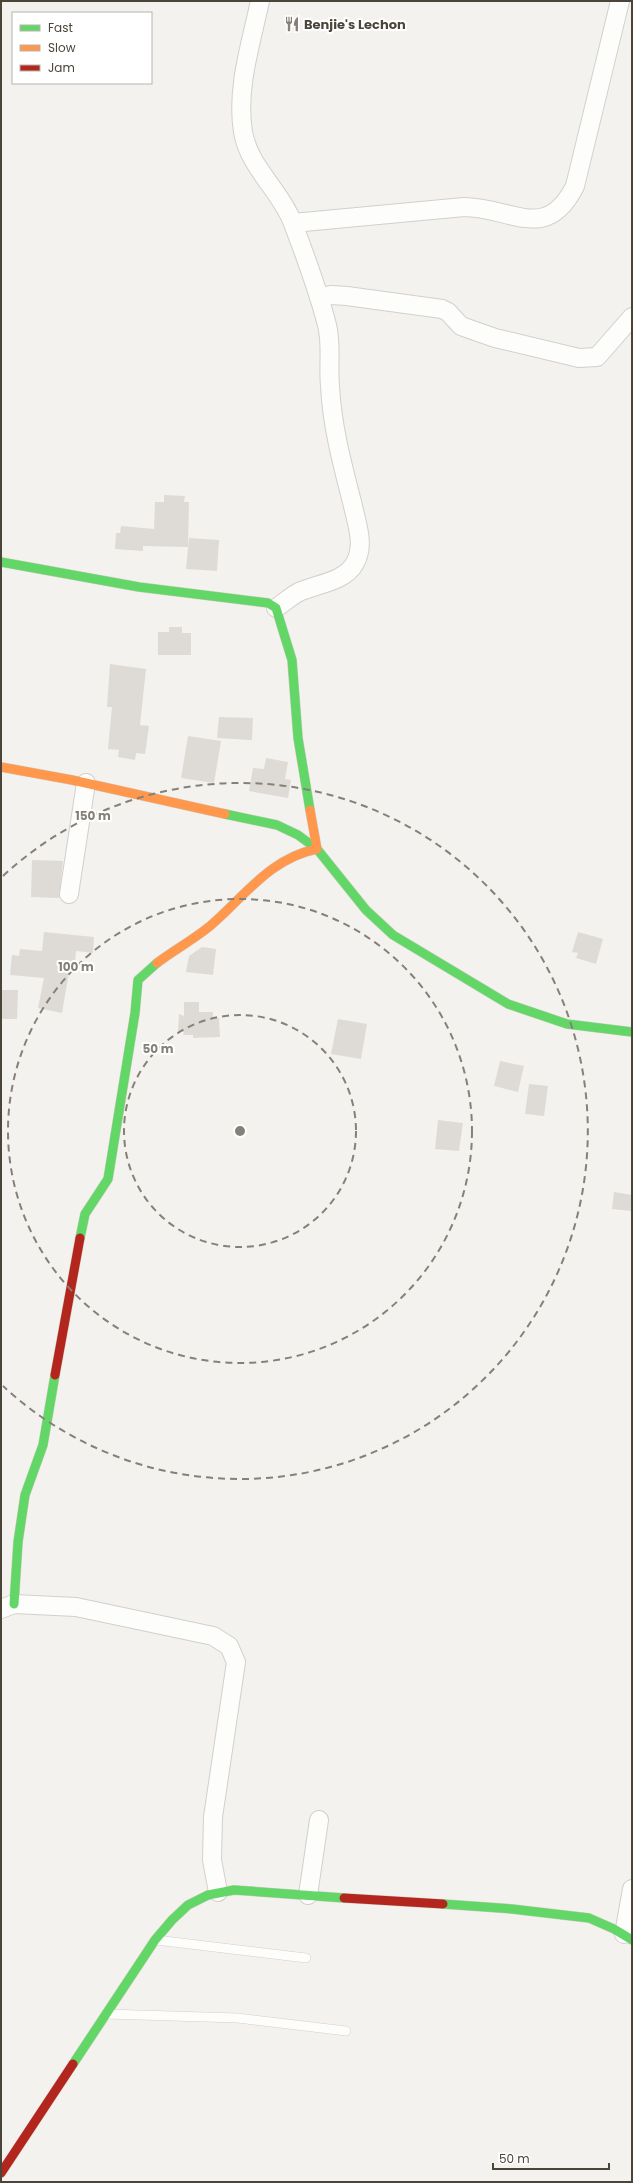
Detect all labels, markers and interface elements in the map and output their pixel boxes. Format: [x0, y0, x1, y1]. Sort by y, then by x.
legend [12, 12, 152, 84]
restaurant icon: Benjie's Lechon [283, 15, 301, 33]
place label: Benjie's Lechon [304, 15, 406, 34]
text: Fast [48, 19, 73, 36]
text: Slow [48, 39, 76, 56]
text: Jam [48, 59, 75, 76]
text: 150 m [75, 807, 111, 824]
text: 100 m [58, 958, 94, 975]
text: 50 m [143, 1040, 174, 1057]
centre of rings [233, 1124, 247, 1138]
scale bar [493, 2145, 609, 2171]
text: 50 m [499, 2150, 530, 2167]

